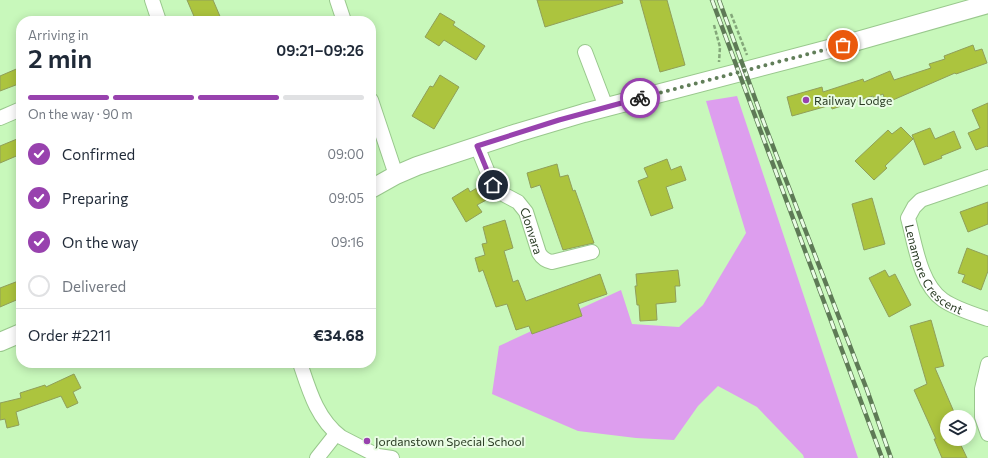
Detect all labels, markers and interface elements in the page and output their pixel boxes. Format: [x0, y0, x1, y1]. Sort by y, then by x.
text: Arriving in [28, 27, 88, 43]
pin [826, 28, 860, 62]
icon: bag [832, 34, 854, 56]
text: 09:21–09:26 [276, 41, 364, 59]
text: 2 min [28, 42, 92, 73]
courier [620, 78, 660, 118]
icon: bike [629, 87, 651, 109]
place label: Railway Lodge [814, 93, 892, 107]
marker: Railway Lodge [801, 95, 811, 105]
text: On the way · 90 m [28, 106, 133, 122]
icon: check [28, 143, 50, 165]
text: Confirmed [62, 145, 135, 163]
text: 09:00 [328, 146, 364, 162]
pin [476, 168, 510, 202]
icon: home [482, 174, 504, 196]
icon: check [28, 187, 50, 209]
text: Preparing [62, 189, 128, 207]
text: 09:05 [329, 190, 364, 206]
street label: Clonvara [518, 204, 546, 256]
street label: Lenamore Crescent [903, 223, 965, 317]
icon: check [28, 231, 50, 253]
text: On the way [62, 233, 139, 251]
text: 09:16 [331, 234, 364, 250]
text: Delivered [62, 277, 126, 295]
text: Order #2211 [28, 326, 111, 344]
text: €34.68 [313, 326, 364, 344]
map controls [940, 410, 976, 446]
button: layers [940, 410, 976, 446]
place label: Jordanstown Special School [375, 434, 525, 449]
marker: Jordanstown Special School [362, 436, 372, 446]

